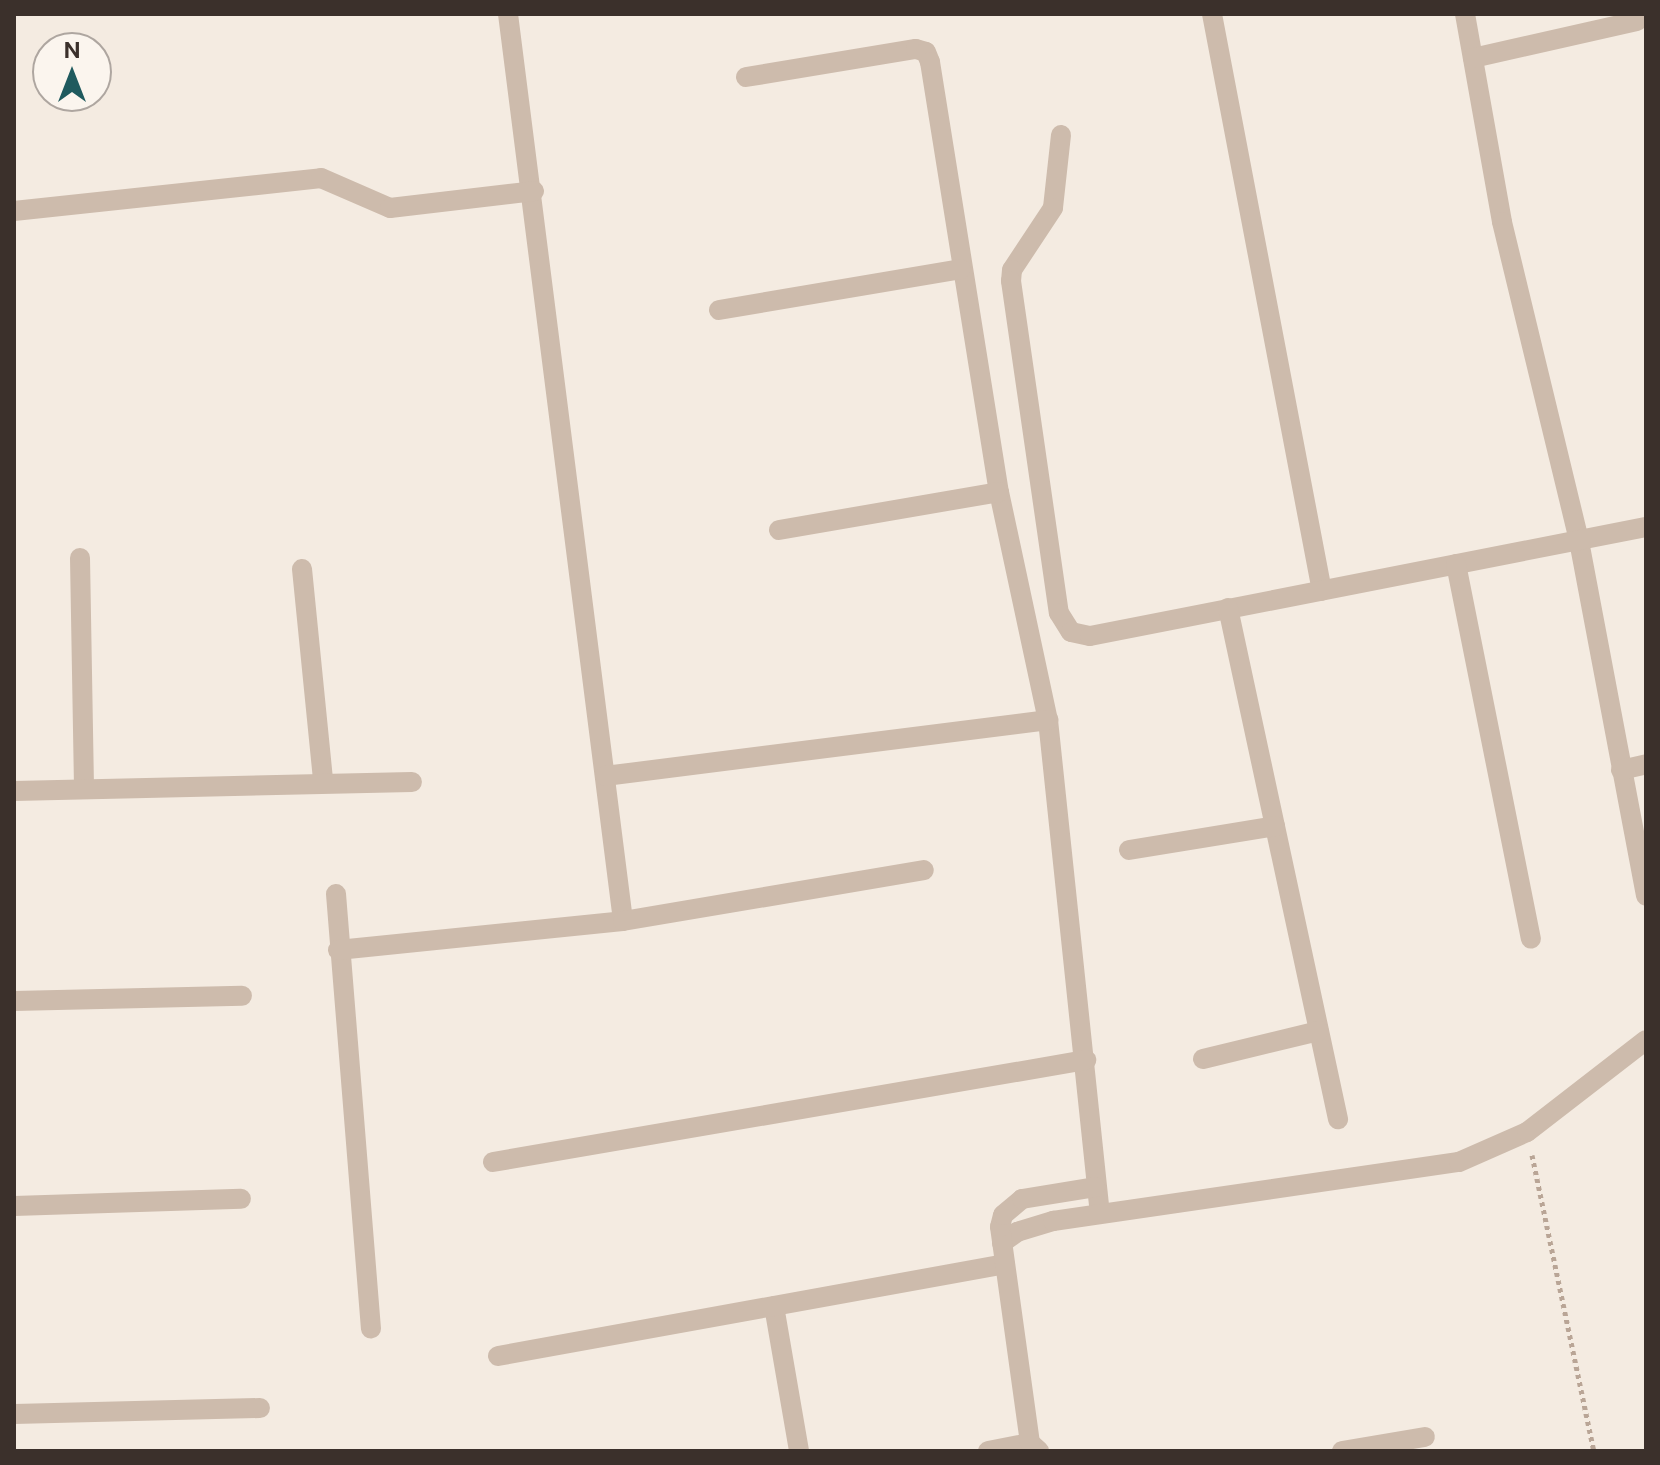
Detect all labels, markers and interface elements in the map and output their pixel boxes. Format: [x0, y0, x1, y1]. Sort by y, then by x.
north arrow [32, 32, 112, 112]
text: N [63, 37, 81, 63]

